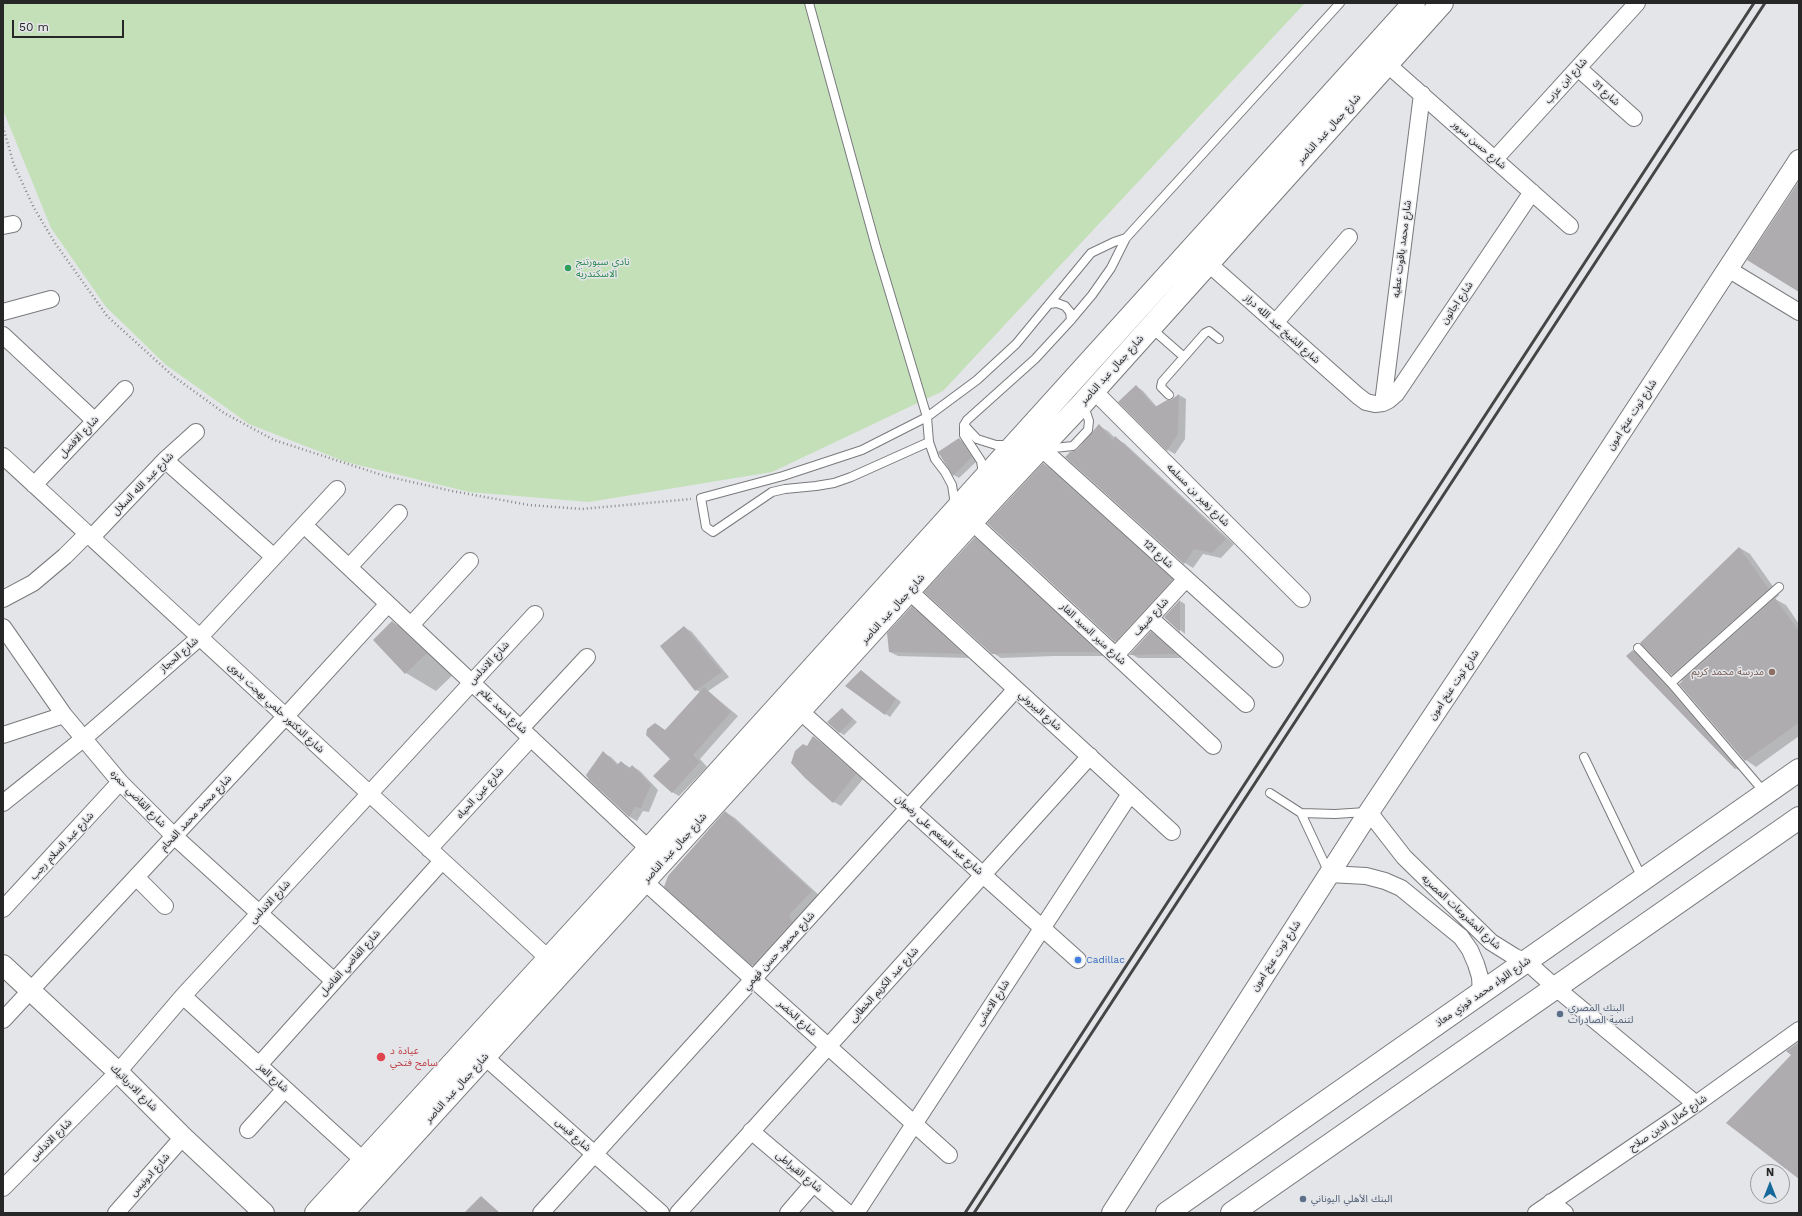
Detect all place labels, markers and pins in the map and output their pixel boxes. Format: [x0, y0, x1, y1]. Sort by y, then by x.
place label: نادي سبورتنج الاسكندرية [576, 256, 630, 280]
marker: نادي سبورتنج الاسكندرية [563, 263, 573, 273]
place label: مدرسة محمد كريم [1691, 666, 1764, 678]
marker: مدرسة محمد كريم [1767, 667, 1777, 677]
place label: Cadillac [1086, 954, 1125, 966]
marker: Cadillac [1073, 955, 1083, 965]
place label: البنك المصري لتنمية الصادرات [1568, 1002, 1633, 1026]
marker: البنك المصري لتنمية الصادرات [1555, 1009, 1565, 1019]
place label: عيادة د سامح فتحي [390, 1045, 438, 1068]
marker: عيادة د سامح فتحي [375, 1051, 387, 1063]
place label: البنك الأهلي اليوناني [1311, 1193, 1392, 1205]
marker: البنك الأهلي اليوناني [1298, 1194, 1308, 1204]

